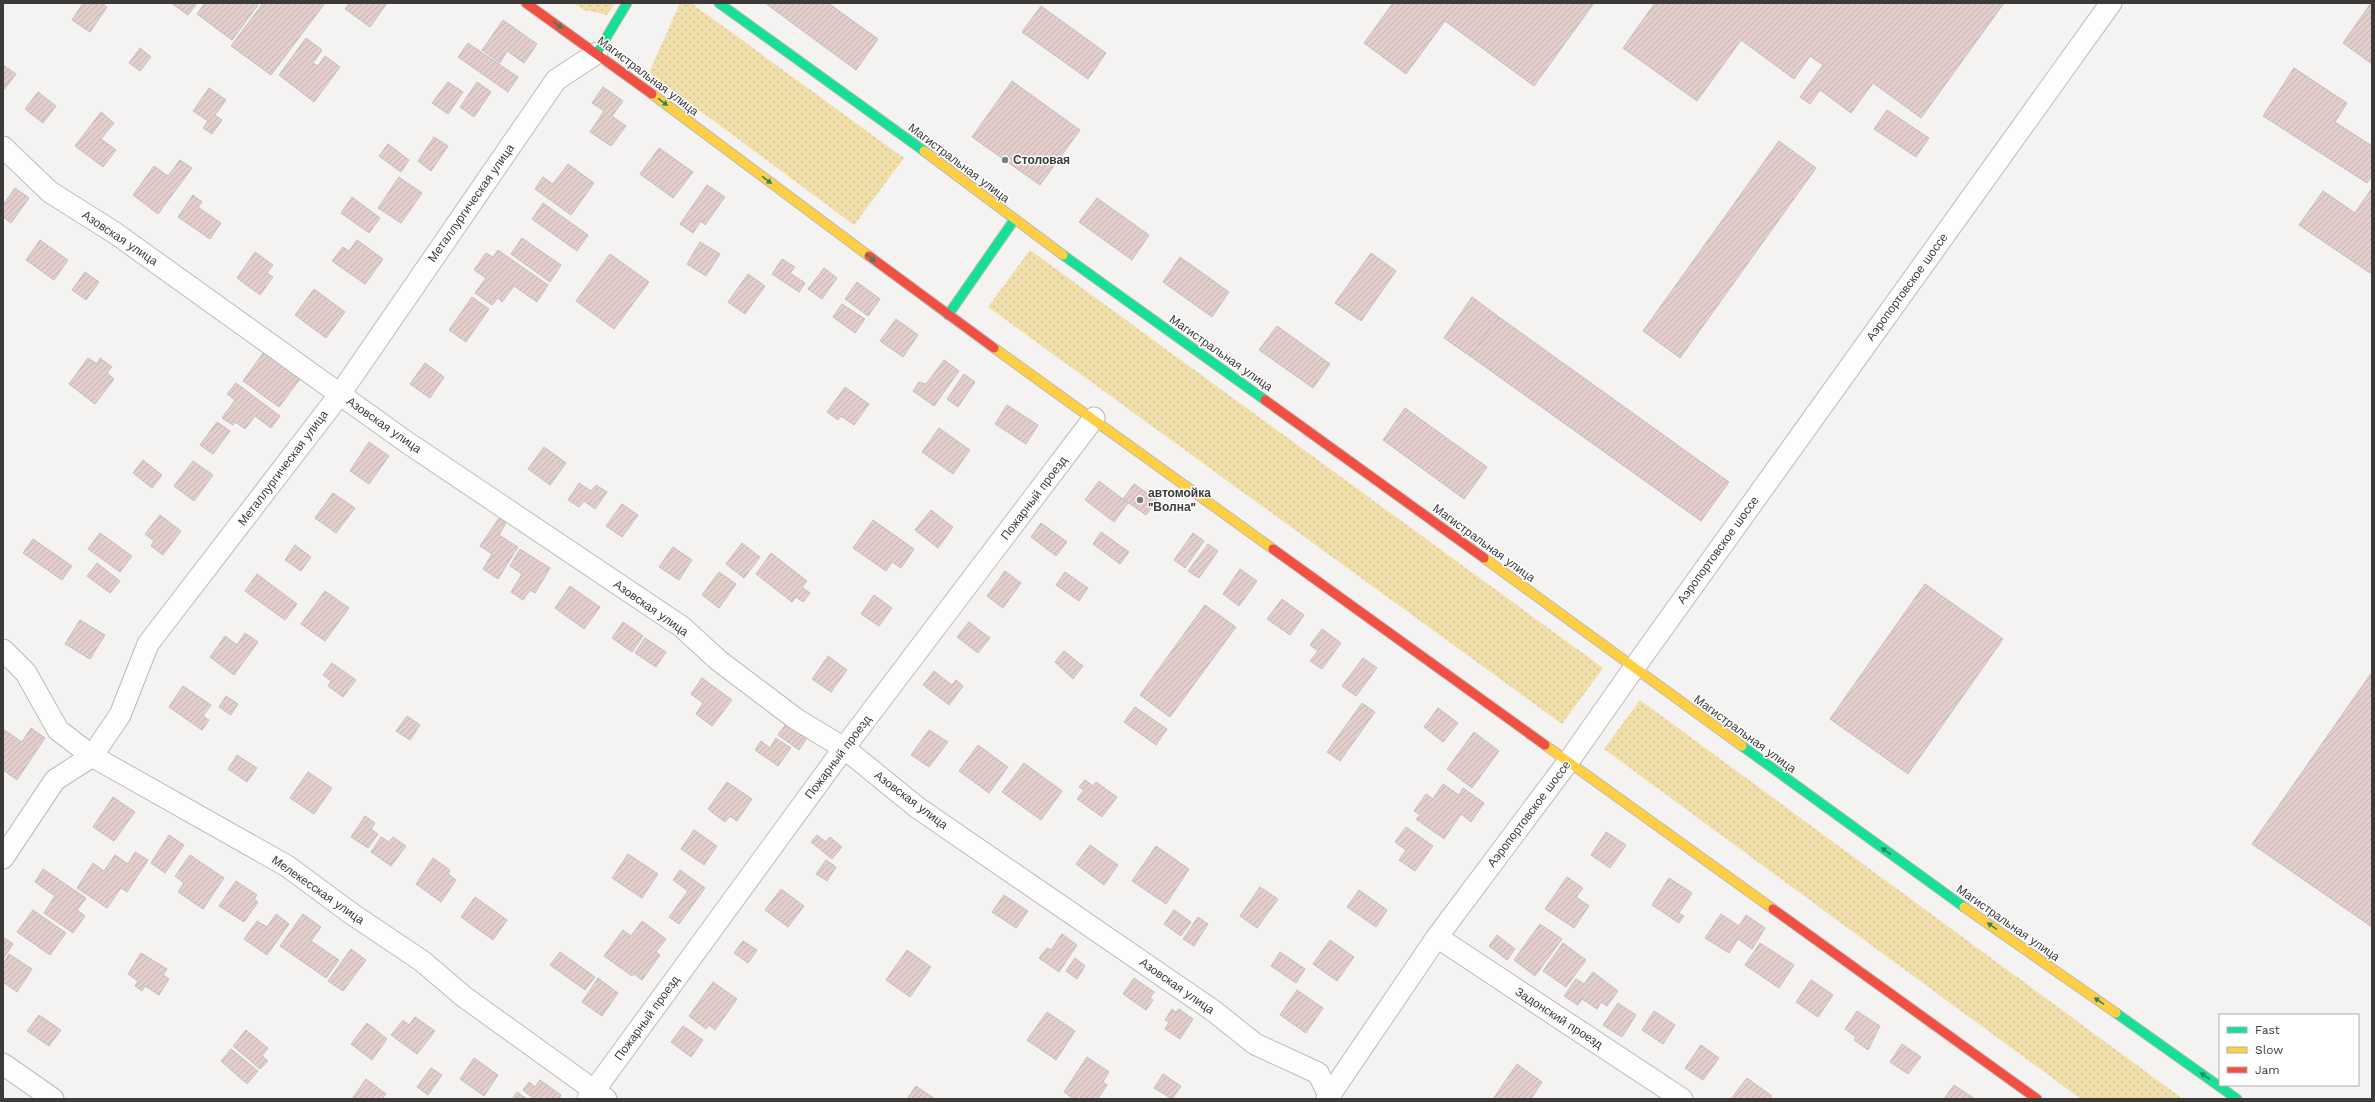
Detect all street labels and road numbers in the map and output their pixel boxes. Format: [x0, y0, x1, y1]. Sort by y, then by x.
street label: Магистральная улица [595, 33, 702, 119]
street label: Магистральная улица [906, 120, 1013, 206]
street label: Металлургическая улица [425, 141, 517, 265]
street label: Азовская улица [80, 208, 161, 269]
street label: Аэропортовское шоссе [1863, 230, 1951, 343]
street label: Магистральная улица [1167, 312, 1276, 394]
street label: Азовская улица [344, 394, 424, 456]
street label: Металлургическая улица [235, 407, 331, 528]
street label: Пожарный проезд [998, 453, 1070, 543]
street label: Аэропортовское шоссе [1674, 493, 1762, 606]
street label: Магистральная улица [1430, 501, 1538, 585]
street label: Азовская улица [611, 577, 691, 639]
street label: Магистральная улица [1691, 692, 1799, 776]
street label: Пожарный проезд [802, 712, 874, 802]
street label: Аэропортовское шоссе [1484, 758, 1574, 870]
street label: Азовская улица [872, 768, 951, 832]
street label: Мелекесская улица [269, 853, 367, 927]
street label: Магистральная улица [1954, 882, 2063, 964]
street label: Азовская улица [1137, 955, 1217, 1017]
street label: Пожарный проезд [612, 973, 682, 1063]
street label: Задонский проезд [1513, 984, 1605, 1052]

